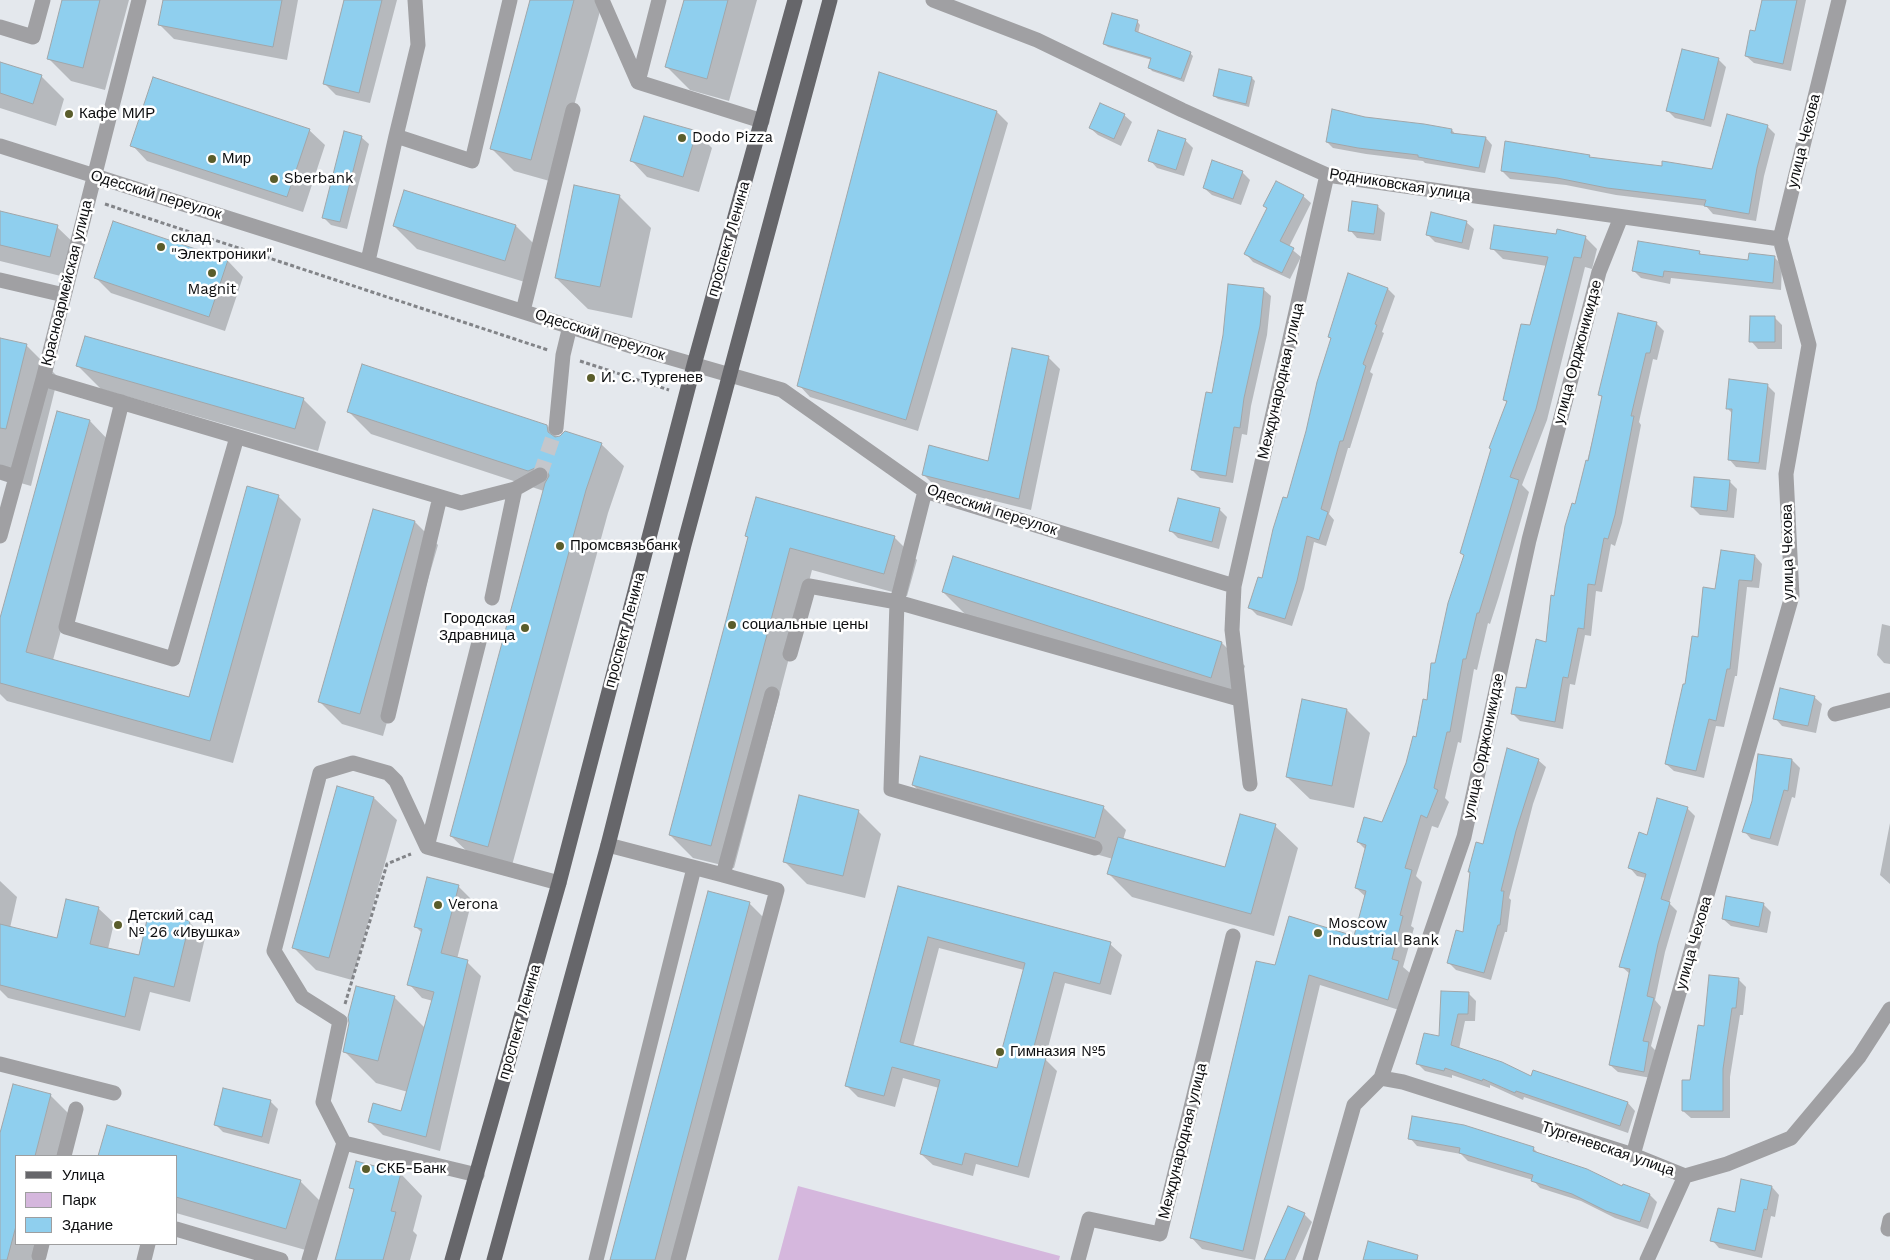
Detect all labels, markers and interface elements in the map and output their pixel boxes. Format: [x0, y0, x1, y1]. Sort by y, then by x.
street label: улица Чехова [1784, 92, 1824, 190]
place label: Кафе МИР [79, 105, 155, 123]
marker: Кафе МИР [63, 108, 75, 120]
place label: Dodo Pizza [692, 129, 773, 147]
marker: Dodo Pizza [676, 132, 688, 144]
place label: Мир [222, 150, 251, 168]
marker: Мир [206, 153, 218, 165]
street label: Родниковская улица [1328, 165, 1472, 205]
street label: Одесский переулок [88, 167, 224, 223]
place label: Sberbank [284, 170, 353, 188]
marker: Sberbank [268, 173, 280, 185]
street label: проспект Ленина [704, 179, 754, 299]
street label: Красноармейская улица [38, 198, 96, 368]
place label: склад "Электроники" [171, 229, 272, 264]
marker: склад "Электроники" [155, 241, 167, 253]
marker: Magnit [206, 267, 218, 279]
street label: улица Орджоникидзе [1550, 278, 1606, 426]
place label: Magnit [188, 281, 236, 299]
street label: Международная улица [1254, 301, 1308, 461]
street label: Одесский переулок [533, 305, 667, 365]
place label: И. С. Тургенев [601, 369, 703, 387]
marker: И. С. Тургенев [585, 372, 597, 384]
street label: Одесский переулок [925, 480, 1059, 540]
street label: улица Чехова [1778, 504, 1798, 600]
place label: Промсвязьбанк [570, 537, 677, 555]
marker: Промсвязьбанк [554, 540, 566, 552]
street label: проспект Ленина [601, 570, 649, 690]
place label: Городская Здравница [439, 610, 515, 645]
place label: социальные цены [742, 616, 868, 634]
marker: социальные цены [726, 619, 738, 631]
marker: Городская Здравница [519, 622, 531, 634]
street label: улица Орджоникидзе [1460, 671, 1508, 821]
street label: улица Чехова [1672, 894, 1716, 992]
place label: Verona [448, 896, 498, 914]
marker: Verona [432, 899, 444, 911]
place label: Детский сад № 26 «Ивушка» [128, 907, 240, 942]
place label: Moscow Industrial Bank [1328, 915, 1439, 950]
marker: Детский сад № 26 «Ивушка» [112, 919, 124, 931]
marker: Moscow Industrial Bank [1312, 927, 1324, 939]
street label: проспект Ленина [495, 962, 545, 1082]
place label: Гимназия №5 [1010, 1043, 1106, 1061]
marker: Гимназия №5 [994, 1046, 1006, 1058]
street label: Международная улица [1155, 1061, 1211, 1221]
street label: Тургеневская улица [1539, 1118, 1677, 1180]
legend [15, 1155, 178, 1245]
place label: СКБ-Банк [376, 1160, 446, 1178]
marker: СКБ-Банк [360, 1163, 372, 1175]
text: Улица [62, 1166, 105, 1184]
text: Парк [62, 1191, 96, 1209]
text: Здание [62, 1216, 113, 1234]

